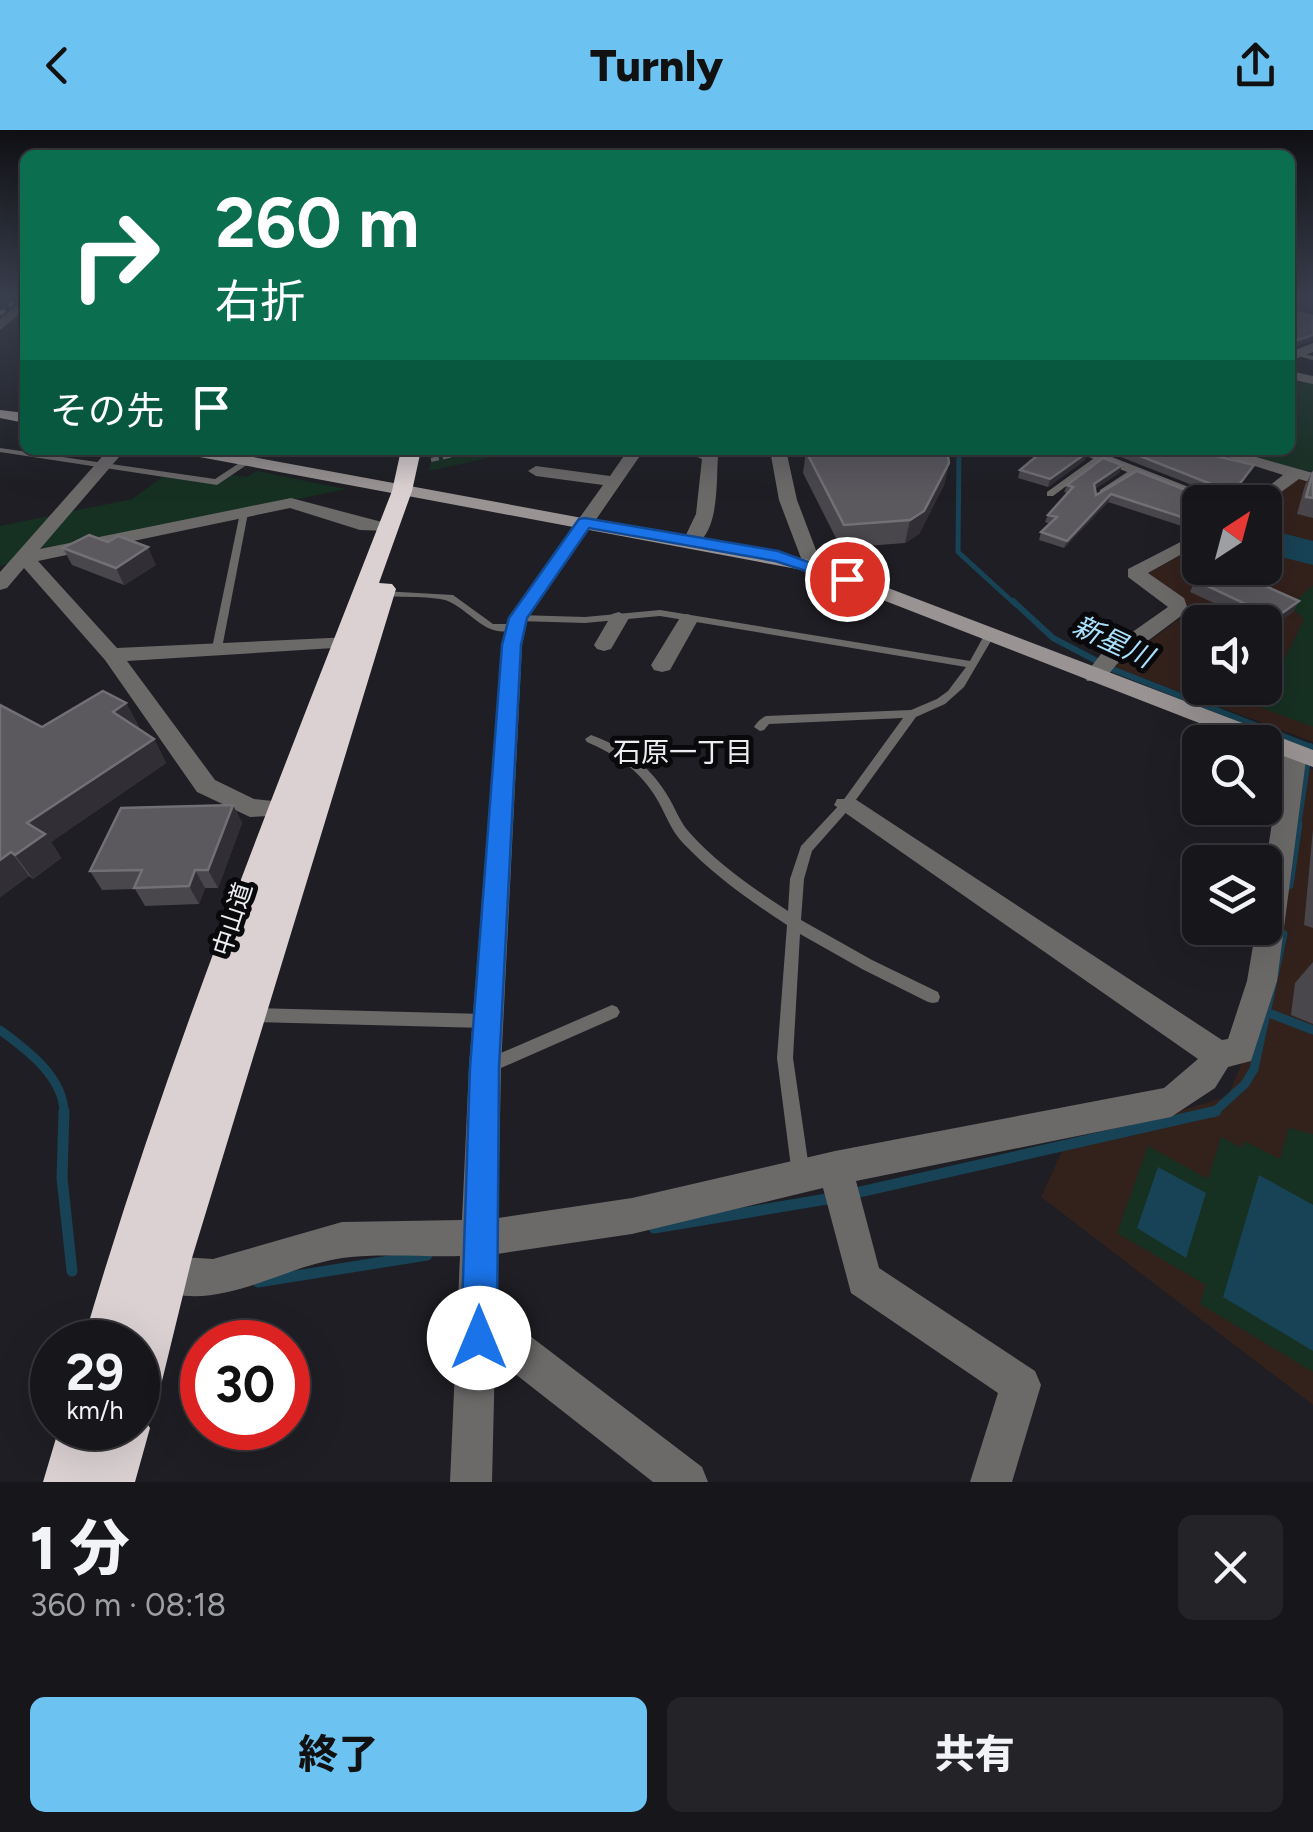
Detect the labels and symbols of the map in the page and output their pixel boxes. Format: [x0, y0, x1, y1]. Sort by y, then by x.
north arrow [1182, 485, 1282, 585]
pin [805, 537, 890, 622]
water label: 新星川 [1068, 608, 1161, 675]
district label: 石原一丁目 [613, 735, 753, 769]
street label: 中山道 [206, 879, 258, 959]
position arrow [427, 1286, 531, 1390]
speed limit sign: 30 [180, 1320, 310, 1450]

